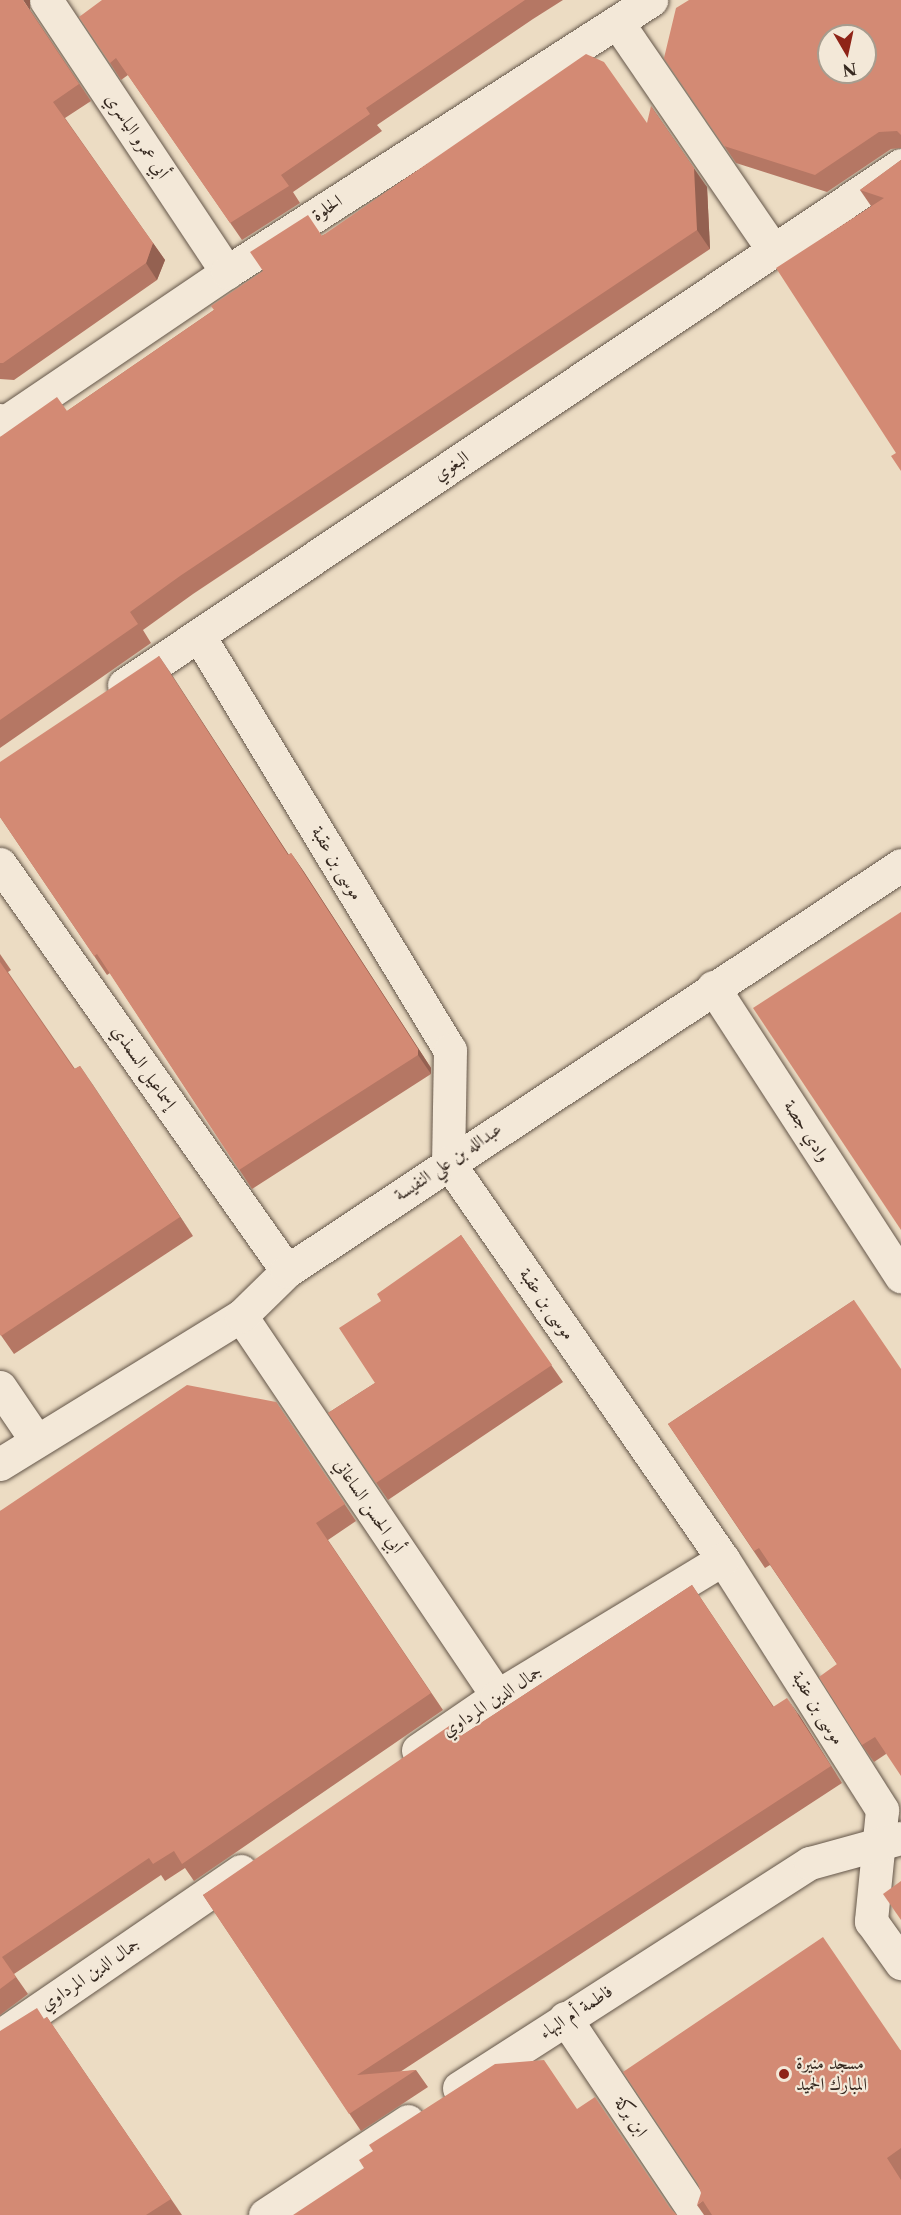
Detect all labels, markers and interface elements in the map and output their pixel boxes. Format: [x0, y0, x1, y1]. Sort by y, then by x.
north arrow [817, 24, 877, 84]
text: N [841, 59, 858, 81]
street label: أبي عمرو الياسري [100, 89, 174, 183]
street label: الحلوة [308, 190, 346, 226]
street label: البغوي [429, 446, 473, 486]
street label: موسى بن عقبة [307, 822, 367, 904]
street label: إسماعيل السمذي [107, 1021, 181, 1113]
street label: وادي جصة [779, 1096, 835, 1166]
street label: عبدالله بن علي النفيسة [390, 1118, 506, 1206]
street label: موسى بن عقبة [515, 1264, 579, 1344]
street label: أبي الحسن الساعاتي [329, 1455, 409, 1557]
street label: جمال الدين المرداوي [438, 1661, 546, 1741]
street label: موسى بن عقبة [787, 1667, 849, 1749]
street label: جمال الدين المرداوي [36, 1933, 144, 2015]
street label: فاطمة أم البهاء [535, 1980, 617, 2044]
place label: مسجد منيرة المبارك الحميد [796, 2053, 867, 2096]
marker: مسجد منيرة المبارك الحميد [777, 2067, 791, 2081]
street label: ابن بركة [610, 2093, 652, 2141]

